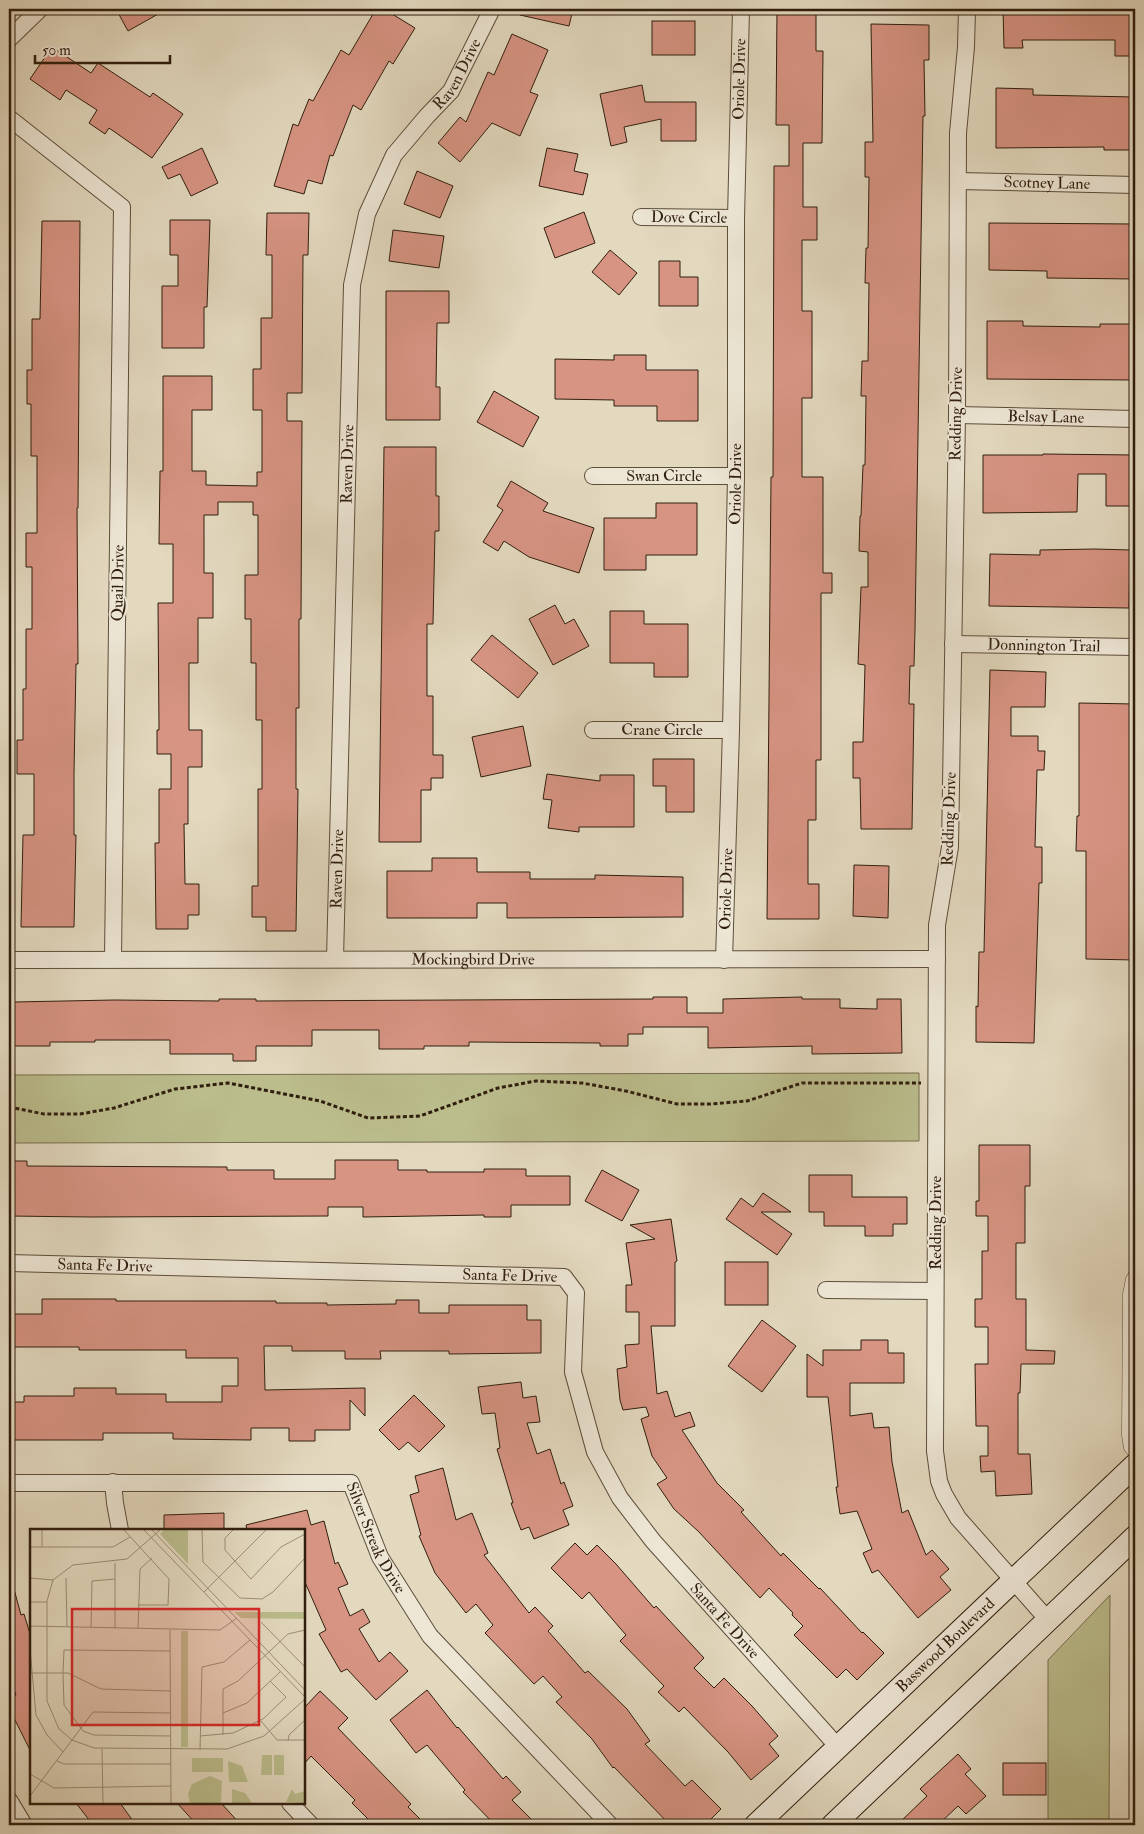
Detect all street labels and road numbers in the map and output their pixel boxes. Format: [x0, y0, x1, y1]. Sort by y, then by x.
street label: Raven Drive [428, 35, 486, 114]
street label: Oriole Drive [728, 38, 750, 120]
street label: Scotney Lane [1003, 172, 1091, 194]
street label: Dove Circle [651, 207, 728, 228]
street label: Redding Drive [945, 366, 967, 461]
street label: Belsay Lane [1007, 406, 1085, 428]
street label: Raven Drive [336, 424, 358, 504]
street label: Oriole Drive [725, 443, 746, 525]
street label: Swan Circle [626, 466, 702, 486]
street label: Quail Drive [107, 544, 129, 622]
street label: Donnington Trail [987, 635, 1101, 656]
street label: Crane Circle [621, 720, 703, 740]
street label: Redding Drive [937, 771, 961, 866]
street label: Raven Drive [326, 829, 348, 909]
street label: Oriole Drive [715, 848, 737, 930]
street label: Mockingbird Drive [411, 949, 535, 970]
street label: Redding Drive [926, 1176, 946, 1270]
street label: Santa Fe Drive [57, 1254, 153, 1277]
street label: Santa Fe Drive [462, 1264, 558, 1287]
street label: Silver Streak Drive [342, 1479, 411, 1597]
street label: Santa Fe Drive [685, 1579, 764, 1663]
street label: Basswood Boulevard [892, 1594, 999, 1697]

